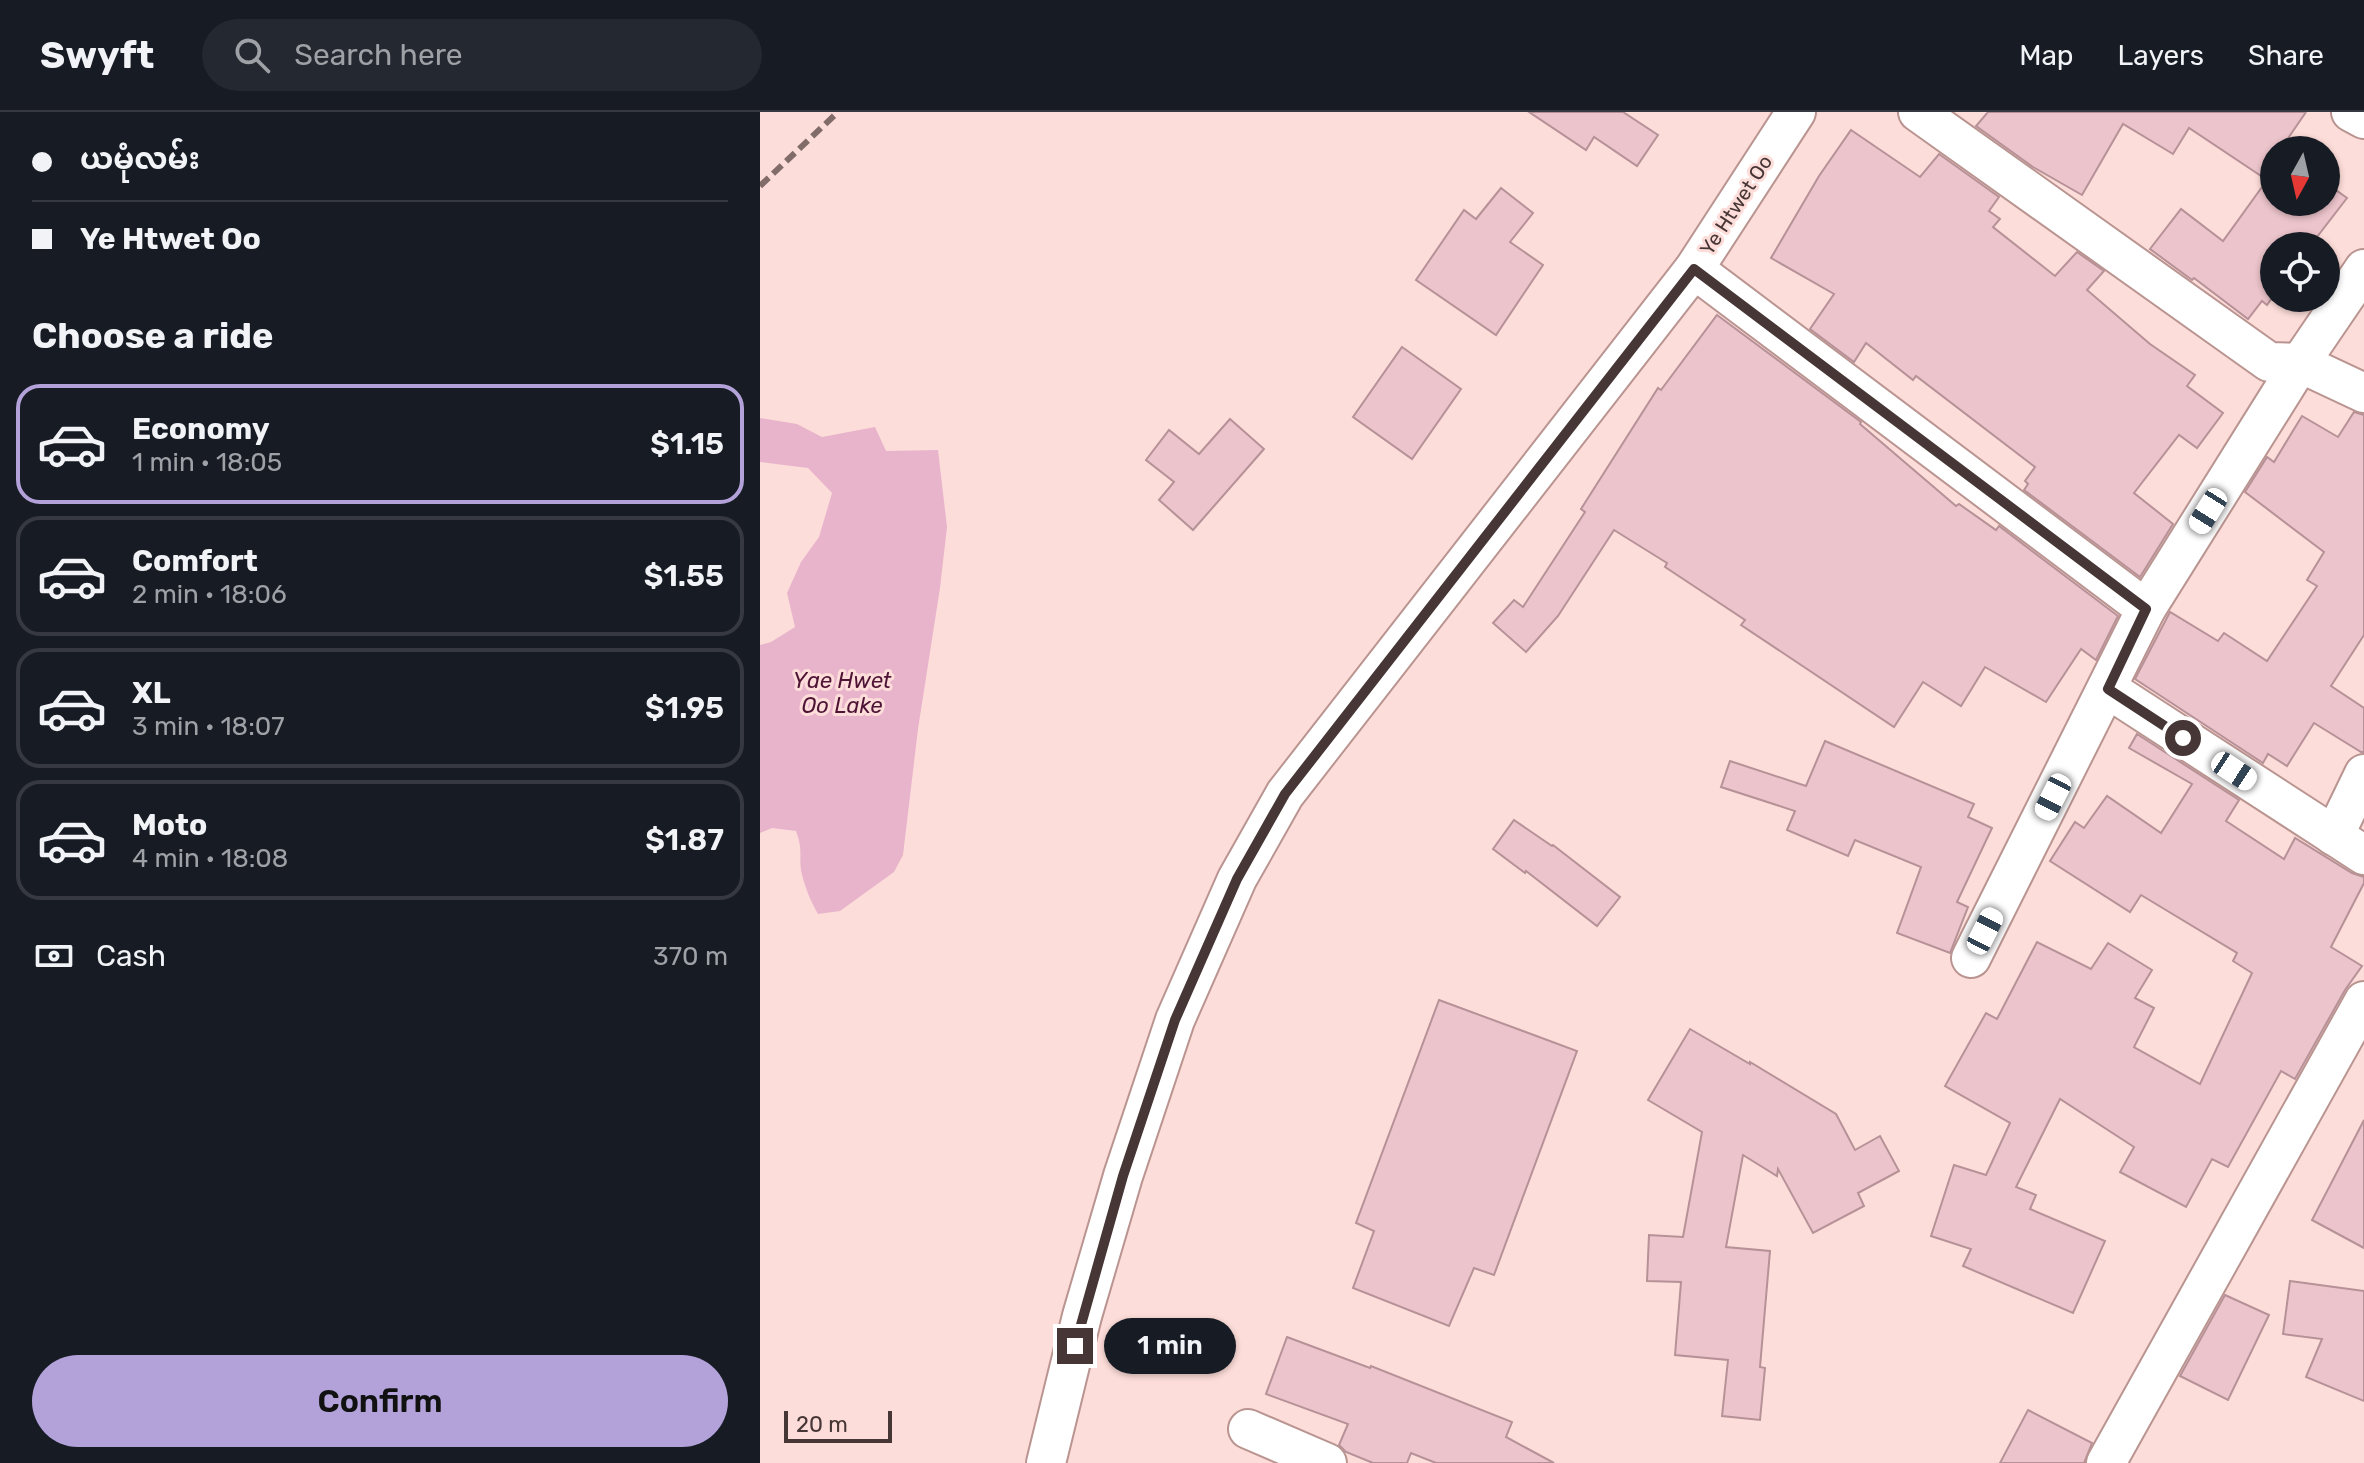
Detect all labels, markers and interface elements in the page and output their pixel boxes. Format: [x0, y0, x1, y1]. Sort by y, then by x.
search box [202, 19, 762, 91]
text: Swyft [40, 32, 154, 78]
icon: search [230, 33, 274, 77]
text: Search here [294, 37, 463, 73]
text: Map [2019, 39, 2074, 72]
text: Layers [2118, 39, 2204, 72]
text: Share [2248, 39, 2324, 72]
north arrow [2260, 136, 2340, 216]
map controls [2260, 136, 2340, 312]
text: ယမုံလမ်း [80, 141, 200, 177]
street label: Ye Htwet Oo [1695, 151, 1777, 259]
text: Ye Htwet Oo [80, 221, 261, 257]
button: locate [2260, 232, 2340, 312]
text: Choose a ride [32, 314, 273, 357]
icon: car [36, 408, 108, 480]
text: Economy [132, 411, 270, 447]
text: $1.15 [650, 426, 724, 462]
text: 1 min · 18:05 [132, 447, 282, 478]
car [2185, 484, 2231, 538]
icon: car [36, 540, 108, 612]
text: Comfort [132, 543, 258, 579]
text: $1.55 [644, 558, 724, 594]
text: 2 min · 18:06 [132, 579, 287, 610]
water label: Yae Hwet Oo Lake [793, 667, 892, 719]
icon: car [36, 672, 108, 744]
text: XL [132, 675, 171, 711]
text: $1.95 [645, 690, 724, 726]
text: 3 min · 18:07 [132, 711, 285, 742]
route start [2165, 720, 2201, 756]
car [2207, 748, 2261, 794]
car [2031, 770, 2075, 824]
icon: car [36, 804, 108, 876]
text: Moto [132, 807, 207, 843]
text: $1.87 [645, 822, 724, 858]
text: 4 min · 18:08 [132, 843, 288, 874]
car [1963, 904, 2007, 958]
icon: cash [32, 934, 76, 978]
text: Cash [96, 938, 166, 974]
text: 370 m [653, 941, 728, 972]
callout: 1 min [1103, 1318, 1235, 1374]
route end [1057, 1328, 1093, 1364]
text: 1 min [1137, 1330, 1203, 1361]
button: Confirm [32, 1355, 728, 1447]
scale bar [784, 1407, 892, 1443]
text: 20 m [796, 1411, 848, 1438]

